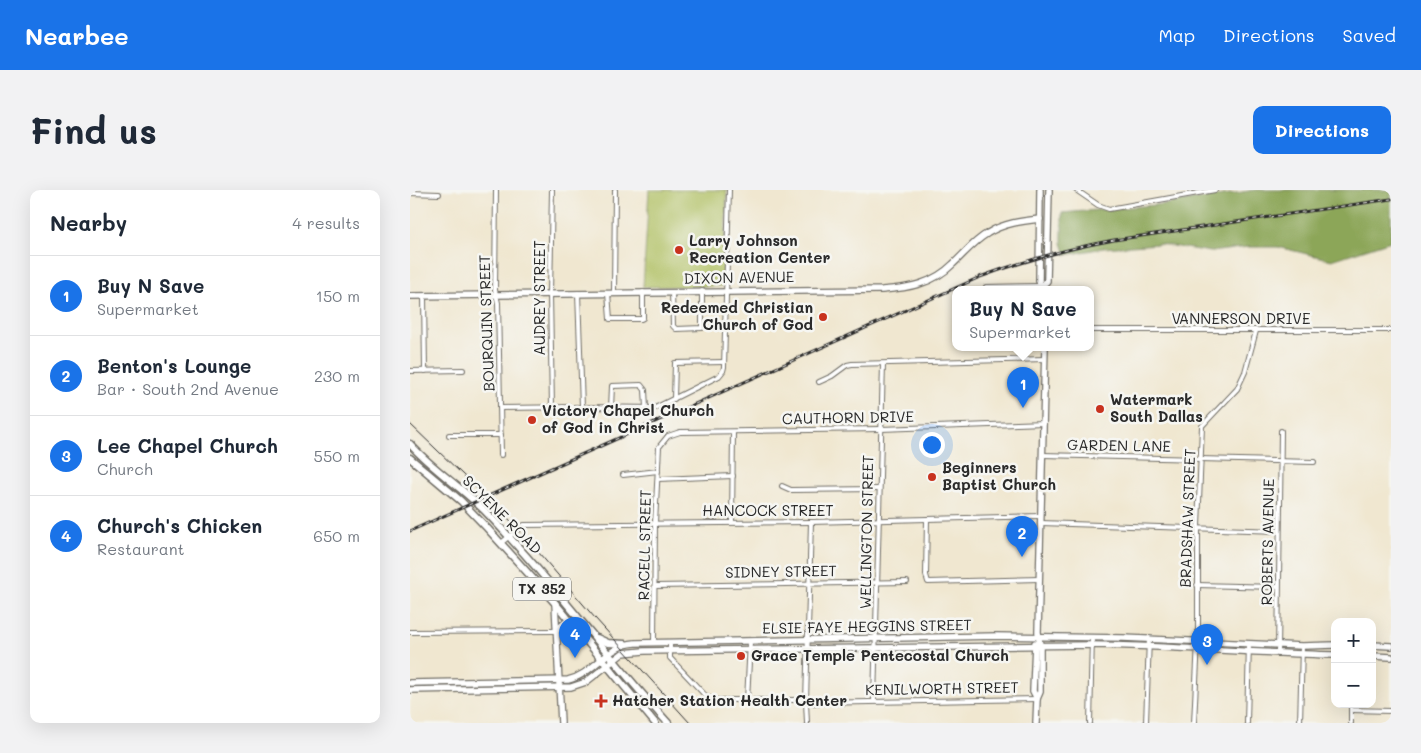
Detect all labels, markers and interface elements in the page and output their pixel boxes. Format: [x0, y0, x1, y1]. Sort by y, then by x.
text: Nearbee [25, 20, 129, 51]
text: Map [1158, 23, 1195, 47]
text: Directions [1223, 23, 1315, 47]
text: Saved [1343, 23, 1396, 47]
button: Directions [1253, 106, 1391, 154]
text: Find us [30, 107, 157, 153]
text: Nearby [50, 209, 127, 236]
text: 4 results [292, 212, 360, 233]
place label: Larry Johnson Recreation Center [689, 230, 830, 267]
street label: AUDREY STREET [529, 240, 549, 356]
marker: Larry Johnson Recreation Center [673, 244, 685, 256]
street label: BOURQUIN STREET [474, 254, 498, 392]
street label: DIXON AVENUE [683, 266, 795, 288]
text: Buy N Save [97, 273, 204, 298]
text: 1 [62, 285, 70, 306]
text: 150 m [316, 285, 360, 306]
popup [952, 286, 1094, 351]
text: Buy N Save [969, 296, 1077, 321]
place label: Redeemed Christian Church of God [661, 297, 813, 334]
text: Supermarket [97, 298, 199, 319]
street label: VANNERSON DRIVE [1171, 308, 1311, 328]
marker: Redeemed Christian Church of God [817, 311, 829, 323]
text: Supermarket [969, 321, 1071, 342]
text: Benton's Lounge [97, 353, 251, 378]
text: 2 [62, 365, 70, 386]
text: 230 m [314, 365, 360, 386]
pin: 1 [1007, 367, 1039, 408]
text: Bar · South 2nd Avenue [97, 378, 279, 399]
place label: Watermark South Dallas [1110, 389, 1203, 426]
place label: Victory Chapel Church of God in Christ [542, 400, 714, 437]
marker: Watermark South Dallas [1094, 403, 1106, 415]
street label: CAUTHORN DRIVE [782, 406, 915, 428]
marker: Victory Chapel Church of God in Christ [526, 414, 538, 426]
your location [919, 432, 945, 458]
text: Lee Chapel Church [97, 433, 278, 458]
street label: GARDEN LANE [1067, 434, 1171, 456]
text: 3 [61, 445, 71, 466]
text: 550 m [314, 445, 360, 466]
street label: BRADSHAW STREET [1175, 448, 1199, 588]
street label: WELLINGTON STREET [855, 455, 877, 609]
place label: Beginners Baptist Church [942, 457, 1056, 494]
text: Church [97, 458, 153, 479]
street label: SCYENE ROAD [459, 470, 547, 558]
marker: Beginners Baptist Church [926, 471, 938, 483]
street label: ROBERTS AVENUE [1256, 478, 1278, 605]
street label: RACELL STREET [633, 489, 655, 601]
street label: HANCOCK STREET [702, 500, 834, 520]
text: Church's Chicken [97, 513, 262, 538]
pin: 2 [1006, 516, 1038, 557]
text: 4 [61, 525, 71, 546]
text: 650 m [313, 525, 360, 546]
text: Restaurant [97, 538, 185, 559]
street label: SIDNEY STREET [725, 560, 837, 582]
road number: TX 352 [513, 578, 571, 600]
street label: ELSIE FAYE HEGGINS STREET [762, 614, 972, 638]
pin: 4 [559, 617, 591, 658]
map controls [1331, 618, 1376, 708]
button: + [1331, 618, 1376, 663]
pin: 3 [1191, 624, 1223, 665]
place label: Grace Temple Pentecostal Church [751, 645, 1009, 665]
marker: Grace Temple Pentecostal Church [735, 650, 747, 662]
button: − [1331, 663, 1376, 708]
street label: KENILWORTH STREET [865, 677, 1019, 699]
place label: Hatcher Station Health Center [612, 690, 847, 710]
marker: Hatcher Station Health Center [594, 694, 608, 708]

